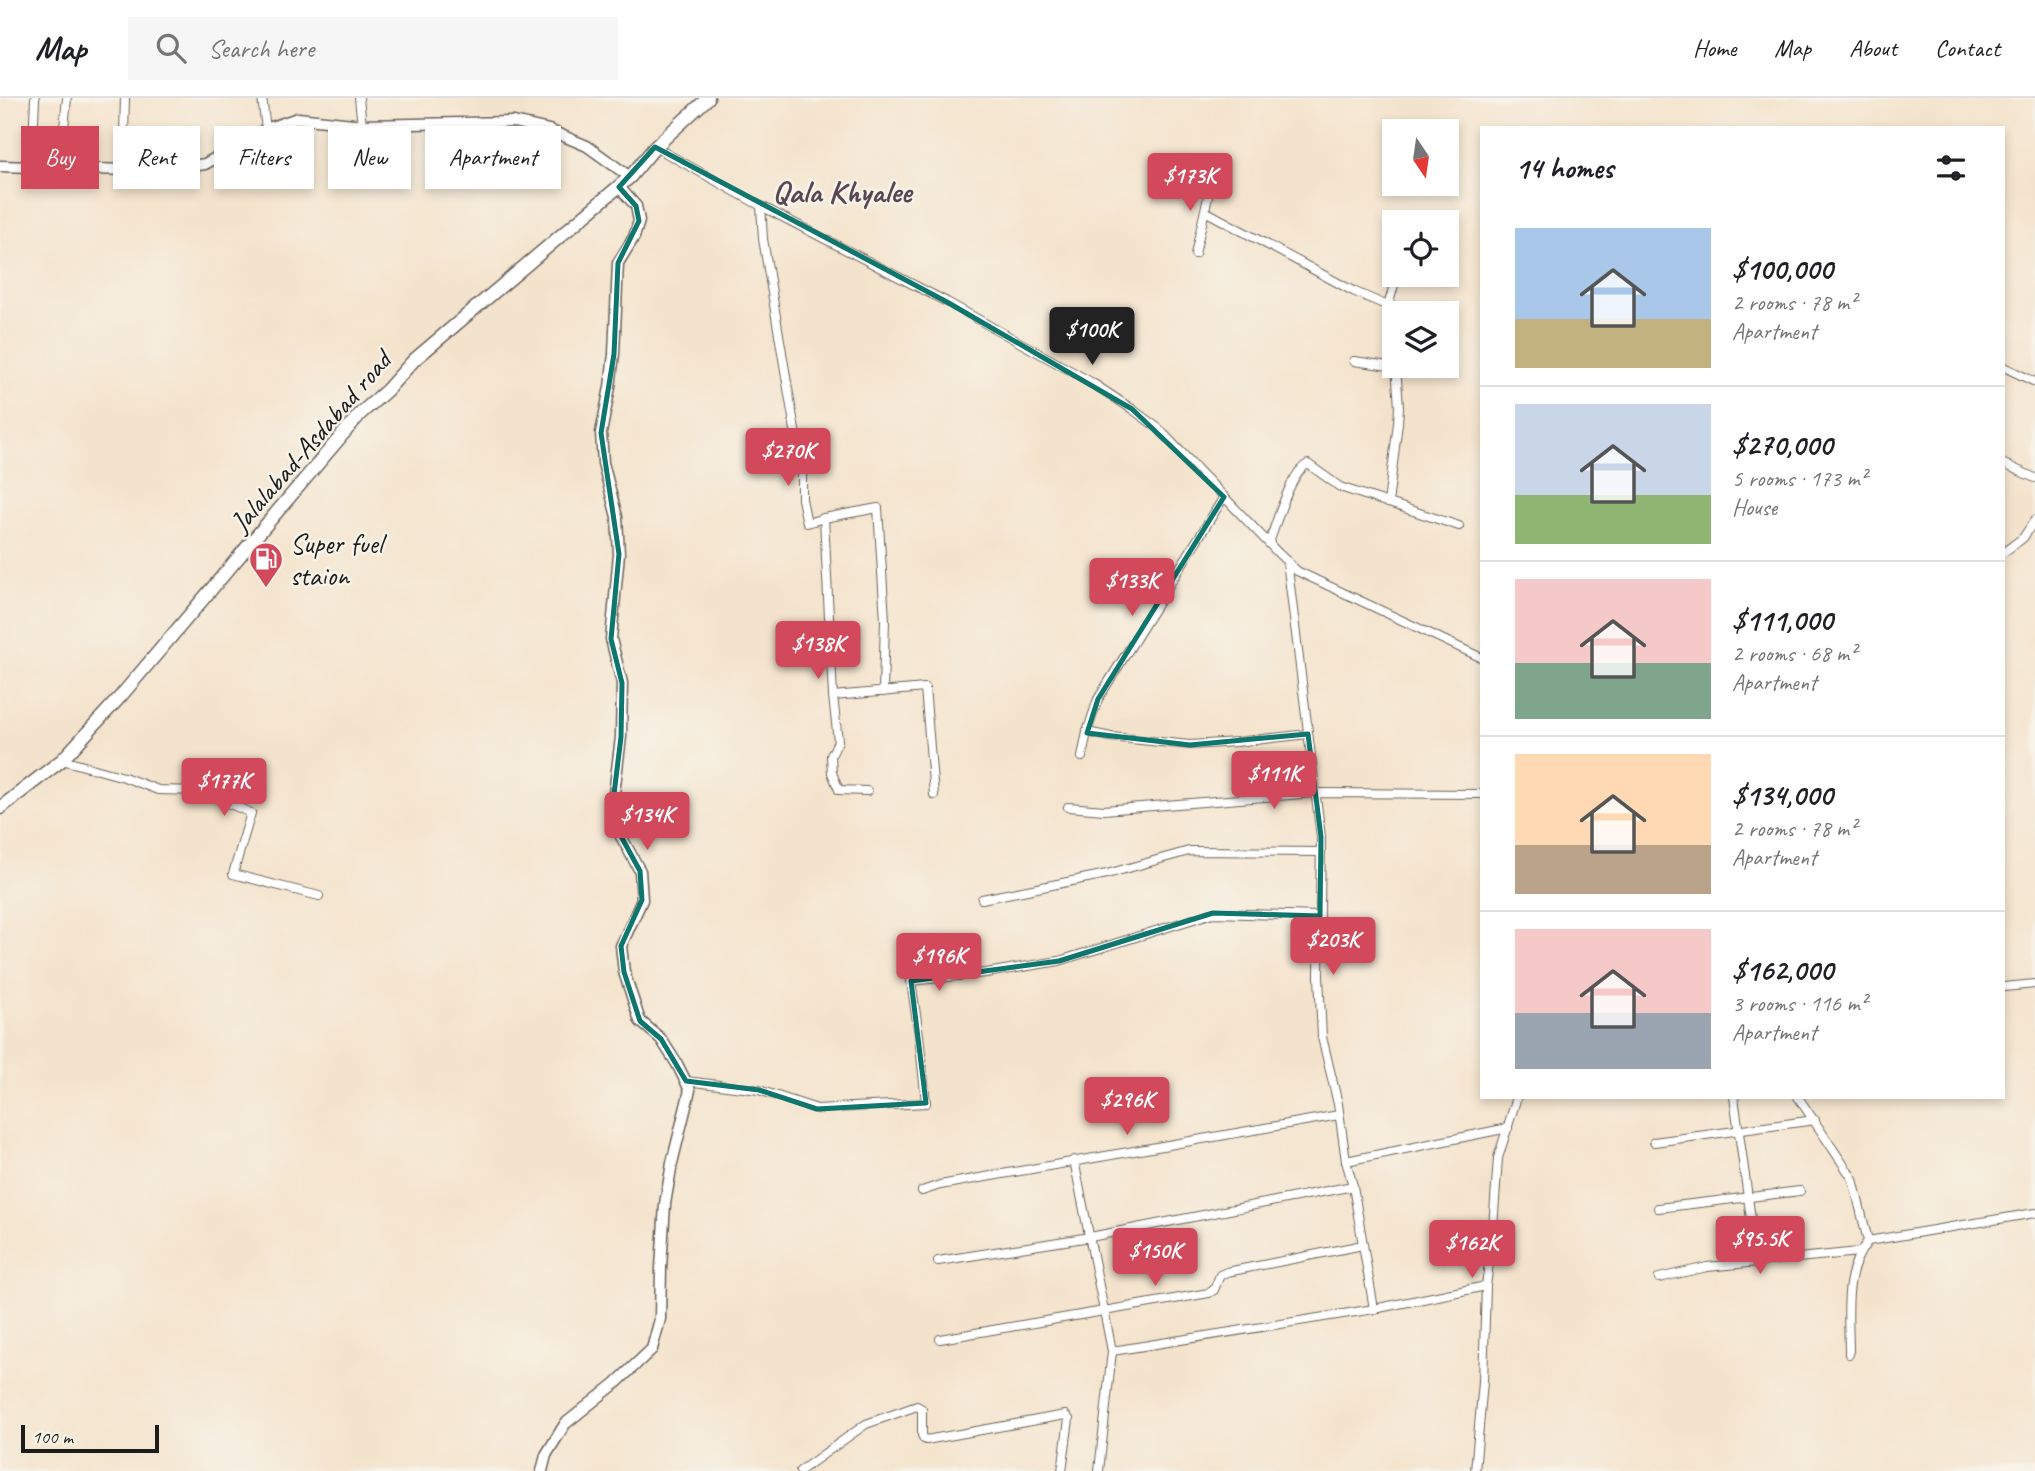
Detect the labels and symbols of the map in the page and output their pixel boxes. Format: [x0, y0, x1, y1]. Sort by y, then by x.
north arrow [1382, 119, 1460, 196]
pin: $173K [1141, 153, 1239, 213]
district label: Qala Khyalee [773, 171, 914, 212]
pin: $100K [1043, 308, 1141, 367]
street label: Jalalabad-Asdabad road [221, 341, 401, 540]
pin: $270K [739, 428, 837, 488]
place label: Super fuel staion [290, 526, 388, 593]
fuel station icon: Super fuel staion [247, 540, 285, 589]
pin: $133K [1083, 559, 1181, 618]
pin: $138K [769, 622, 867, 681]
pin: $111K [1225, 752, 1323, 811]
pin: $177K [175, 758, 273, 818]
pin: $134K [598, 792, 696, 852]
pin: $203K [1284, 918, 1382, 977]
pin: $196K [890, 934, 988, 993]
pin: $296K [1078, 1077, 1176, 1137]
pin: $95.5K [1703, 1216, 1817, 1276]
pin: $162K [1423, 1220, 1521, 1280]
pin: $150K [1106, 1228, 1204, 1288]
scale bar [21, 1422, 159, 1454]

